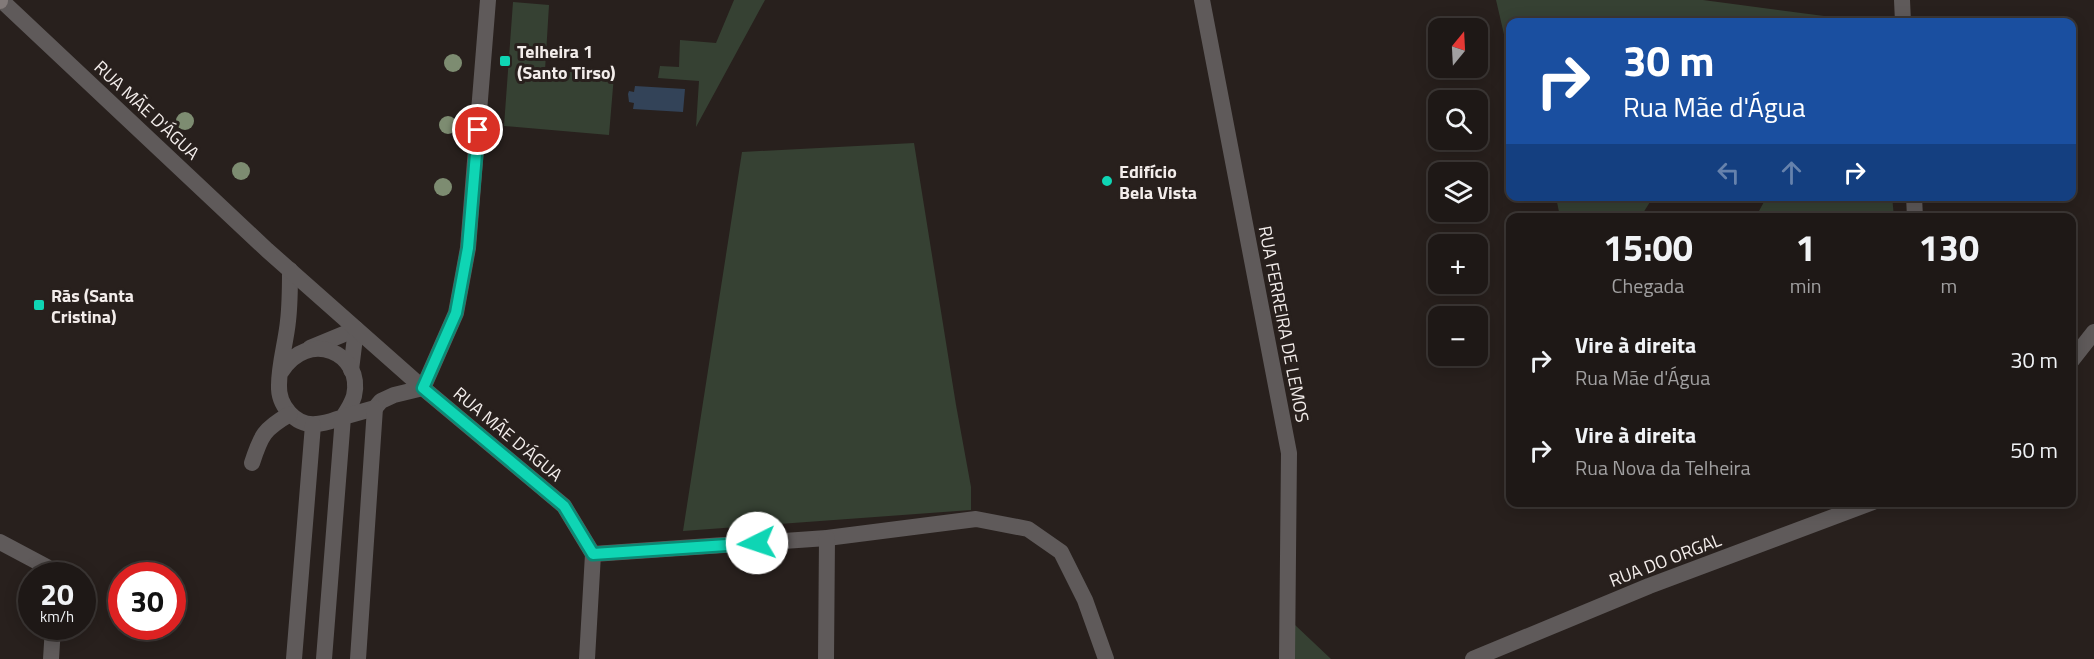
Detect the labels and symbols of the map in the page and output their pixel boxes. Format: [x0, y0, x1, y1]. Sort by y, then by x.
north arrow [1428, 18, 1488, 78]
place label: Telheira 1 (Santo Tirso) [517, 38, 616, 86]
street label: RUA MÃE D'ÁGUA [88, 54, 206, 166]
marker: Telheira 1 (Santo Tirso) [498, 54, 512, 68]
pin [452, 104, 503, 155]
place label: Edifício Bela Vista [1119, 158, 1197, 206]
marker: Edifício Bela Vista [1100, 174, 1114, 188]
street label: RUA FERREIRA DE LEMOS [1252, 223, 1316, 425]
place label: Rãs (Santa Cristina) [51, 282, 134, 330]
marker: Rãs (Santa Cristina) [32, 298, 46, 312]
street label: RUA MÃE D'ÁGUA [447, 380, 569, 488]
position arrow [725, 511, 789, 575]
street label: RUA DO ORGAL [1605, 526, 1725, 594]
speed limit sign: 30 [108, 562, 186, 640]

